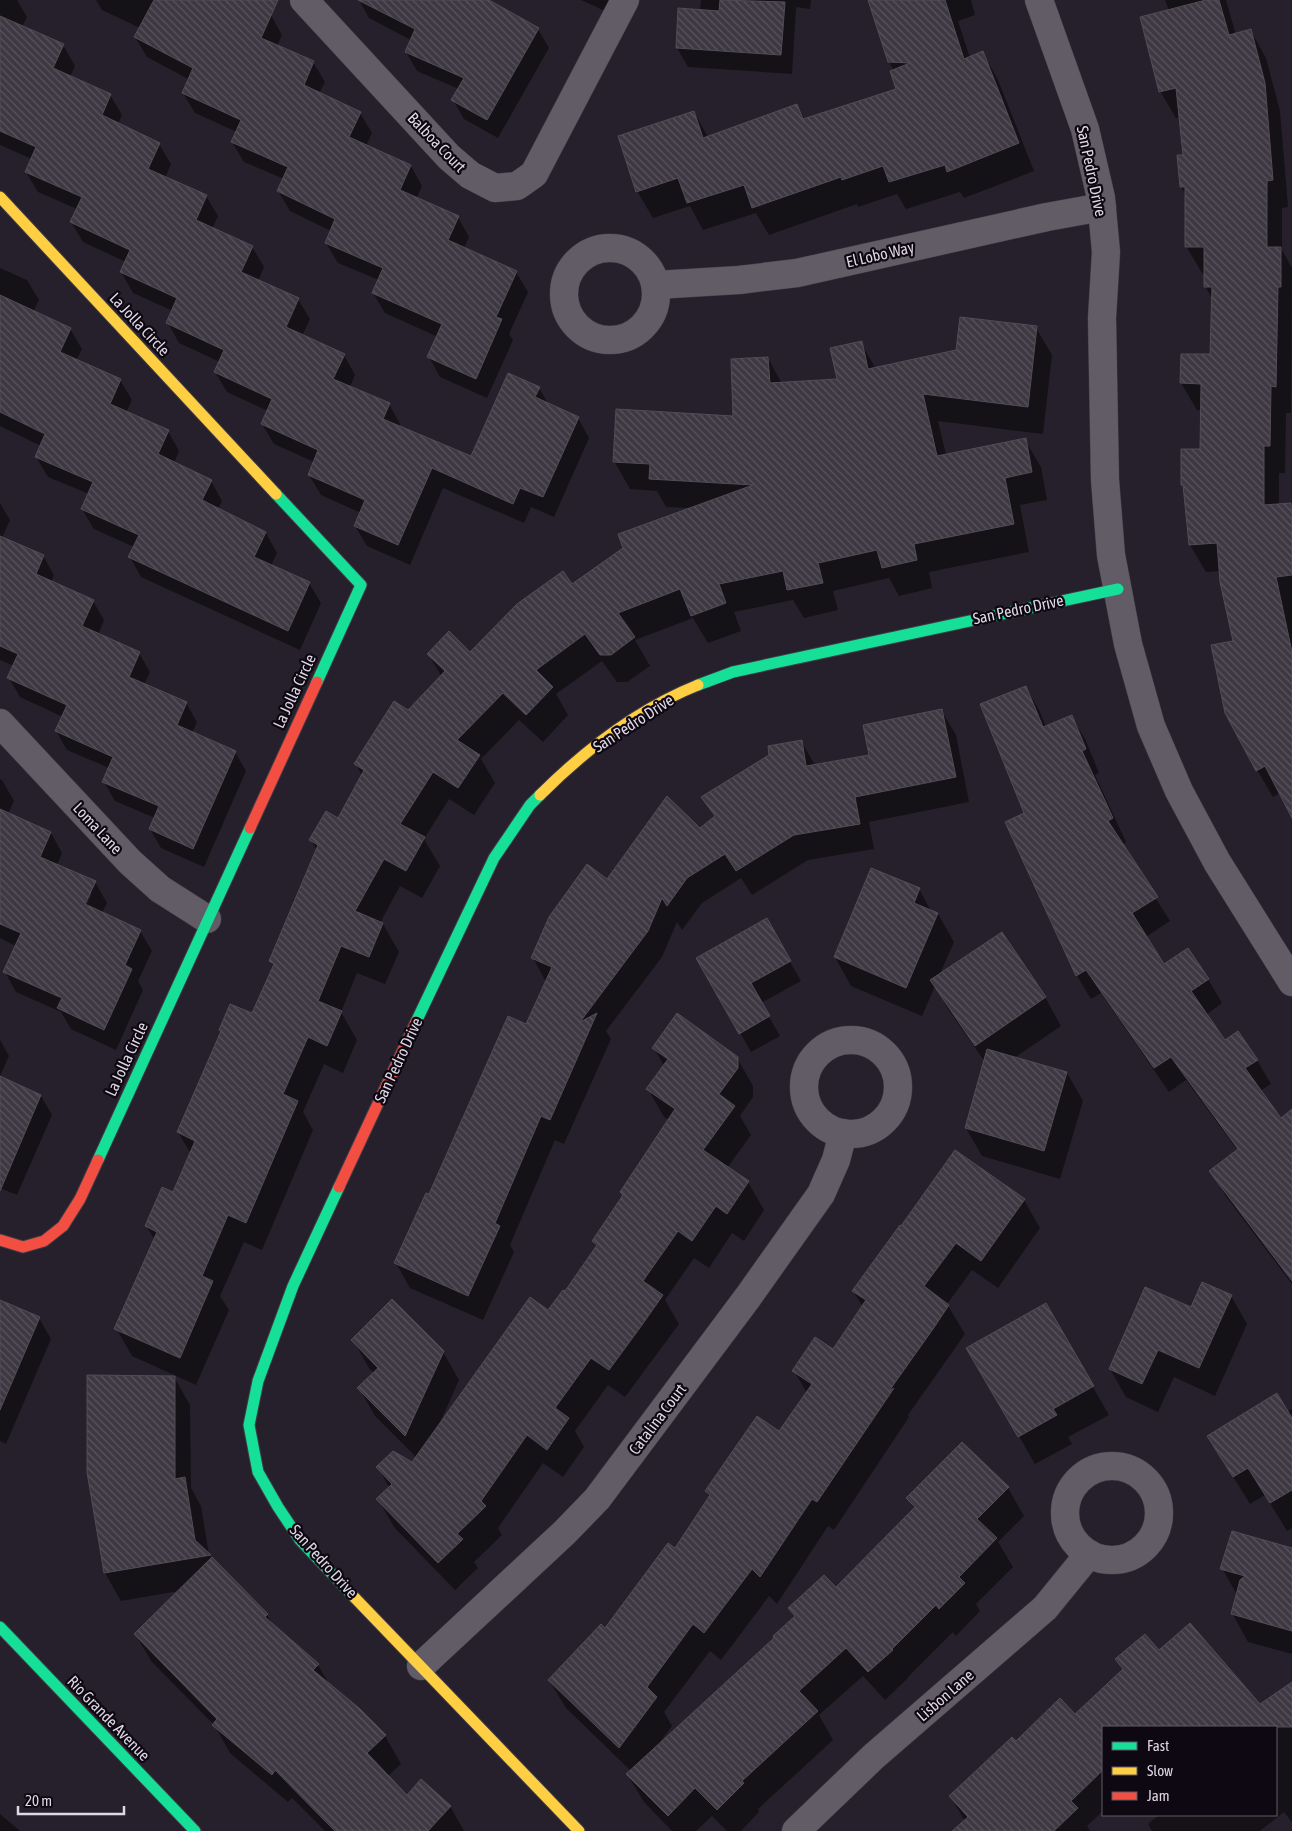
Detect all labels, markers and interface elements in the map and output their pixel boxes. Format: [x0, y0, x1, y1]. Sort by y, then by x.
street label: Balboa Court [404, 109, 470, 176]
street label: San Pedro Drive [1074, 124, 1110, 218]
street label: El Lobo Way [844, 237, 916, 272]
street label: La Jolla Circle [106, 289, 174, 359]
street label: San Pedro Drive [971, 591, 1065, 627]
street label: La Jolla Circle [269, 651, 319, 731]
street label: San Pedro Drive [589, 690, 677, 756]
street label: Loma Lane [70, 799, 126, 857]
street label: San Pedro Drive [370, 1014, 426, 1106]
street label: La Jolla Circle [101, 1019, 151, 1099]
street label: Catalina Court [625, 1380, 690, 1458]
street label: San Pedro Drive [287, 1521, 361, 1601]
street label: Lisbon Lane [913, 1665, 977, 1725]
street label: Rio Grande Avenue [64, 1672, 154, 1764]
legend [1102, 1726, 1277, 1816]
text: Fast [1147, 1737, 1169, 1754]
text: Slow [1147, 1762, 1173, 1779]
scale bar [18, 1784, 124, 1816]
text: Jam [1147, 1787, 1170, 1804]
text: 20 m [25, 1792, 52, 1809]

